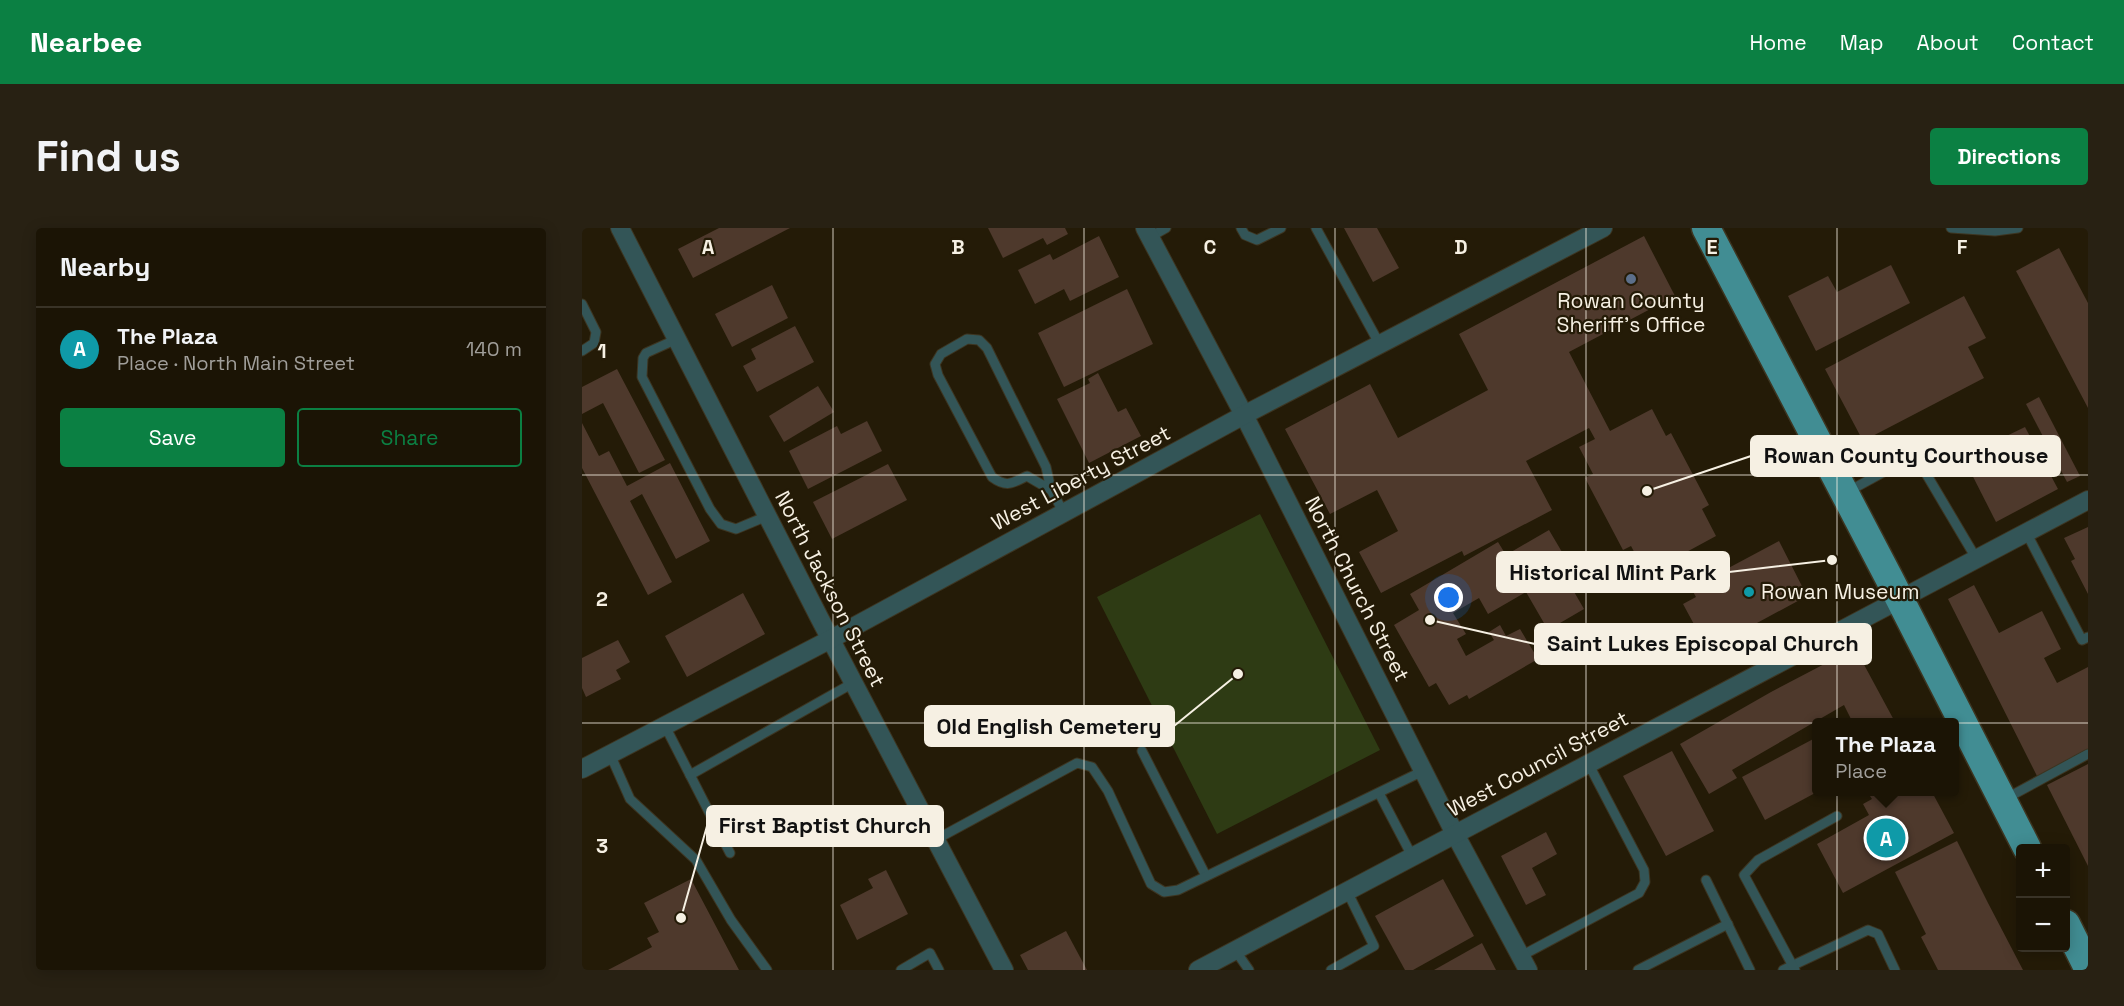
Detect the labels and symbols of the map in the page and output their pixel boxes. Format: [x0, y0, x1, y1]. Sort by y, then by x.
text: A [702, 234, 715, 260]
text: B [951, 234, 965, 260]
text: C [1204, 234, 1217, 260]
text: D [1454, 234, 1468, 260]
text: E [1706, 234, 1718, 260]
text: F [1957, 234, 1968, 260]
marker: Rowan County Sheriff's Office [1624, 272, 1638, 286]
place label: Rowan County Sheriff's Office [1557, 287, 1705, 338]
text: 1 [597, 338, 607, 364]
street label: West Liberty Street [987, 419, 1175, 536]
callout: Rowan County Courthouse [1751, 436, 2060, 476]
text: Rowan County Courthouse [1764, 441, 2048, 469]
street label: North Jackson Street [769, 486, 892, 691]
street label: North Church Street [1299, 492, 1416, 686]
callout: Historical Mint Park [1497, 552, 1729, 592]
text: Historical Mint Park [1509, 558, 1717, 586]
place label: Rowan Museum [1761, 578, 1919, 605]
your location [1434, 583, 1463, 612]
marker: Rowan Museum [1742, 585, 1756, 599]
text: 2 [596, 586, 608, 612]
callout: Saint Lukes Episcopal Church [1535, 624, 1871, 664]
text: Saint Lukes Episcopal Church [1547, 629, 1859, 657]
street label: West Council Street [1443, 704, 1633, 823]
callout: Old English Cemetery [925, 706, 1174, 746]
text: Old English Cemetery [936, 712, 1162, 740]
callout: First Baptist Church [707, 806, 943, 846]
text: First Baptist Church [719, 811, 931, 839]
pin: A [1866, 816, 1906, 860]
text: 3 [596, 833, 608, 859]

